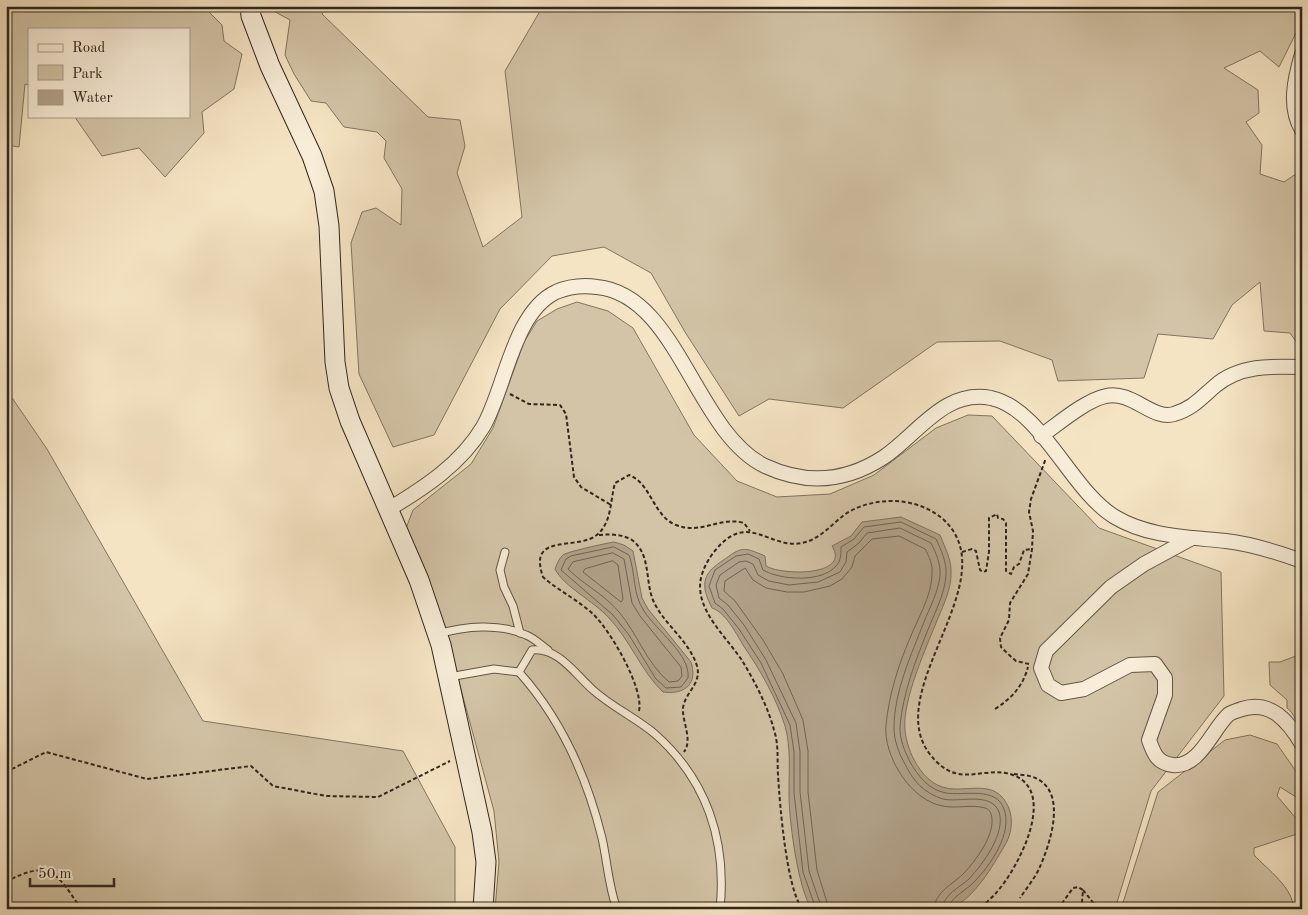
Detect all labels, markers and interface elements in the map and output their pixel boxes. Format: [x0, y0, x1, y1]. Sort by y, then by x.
legend [28, 28, 190, 118]
text: Road [72, 41, 106, 56]
text: Park [72, 67, 103, 82]
text: Water [72, 91, 113, 106]
scale bar [30, 855, 114, 887]
text: 50 m [38, 867, 72, 882]

